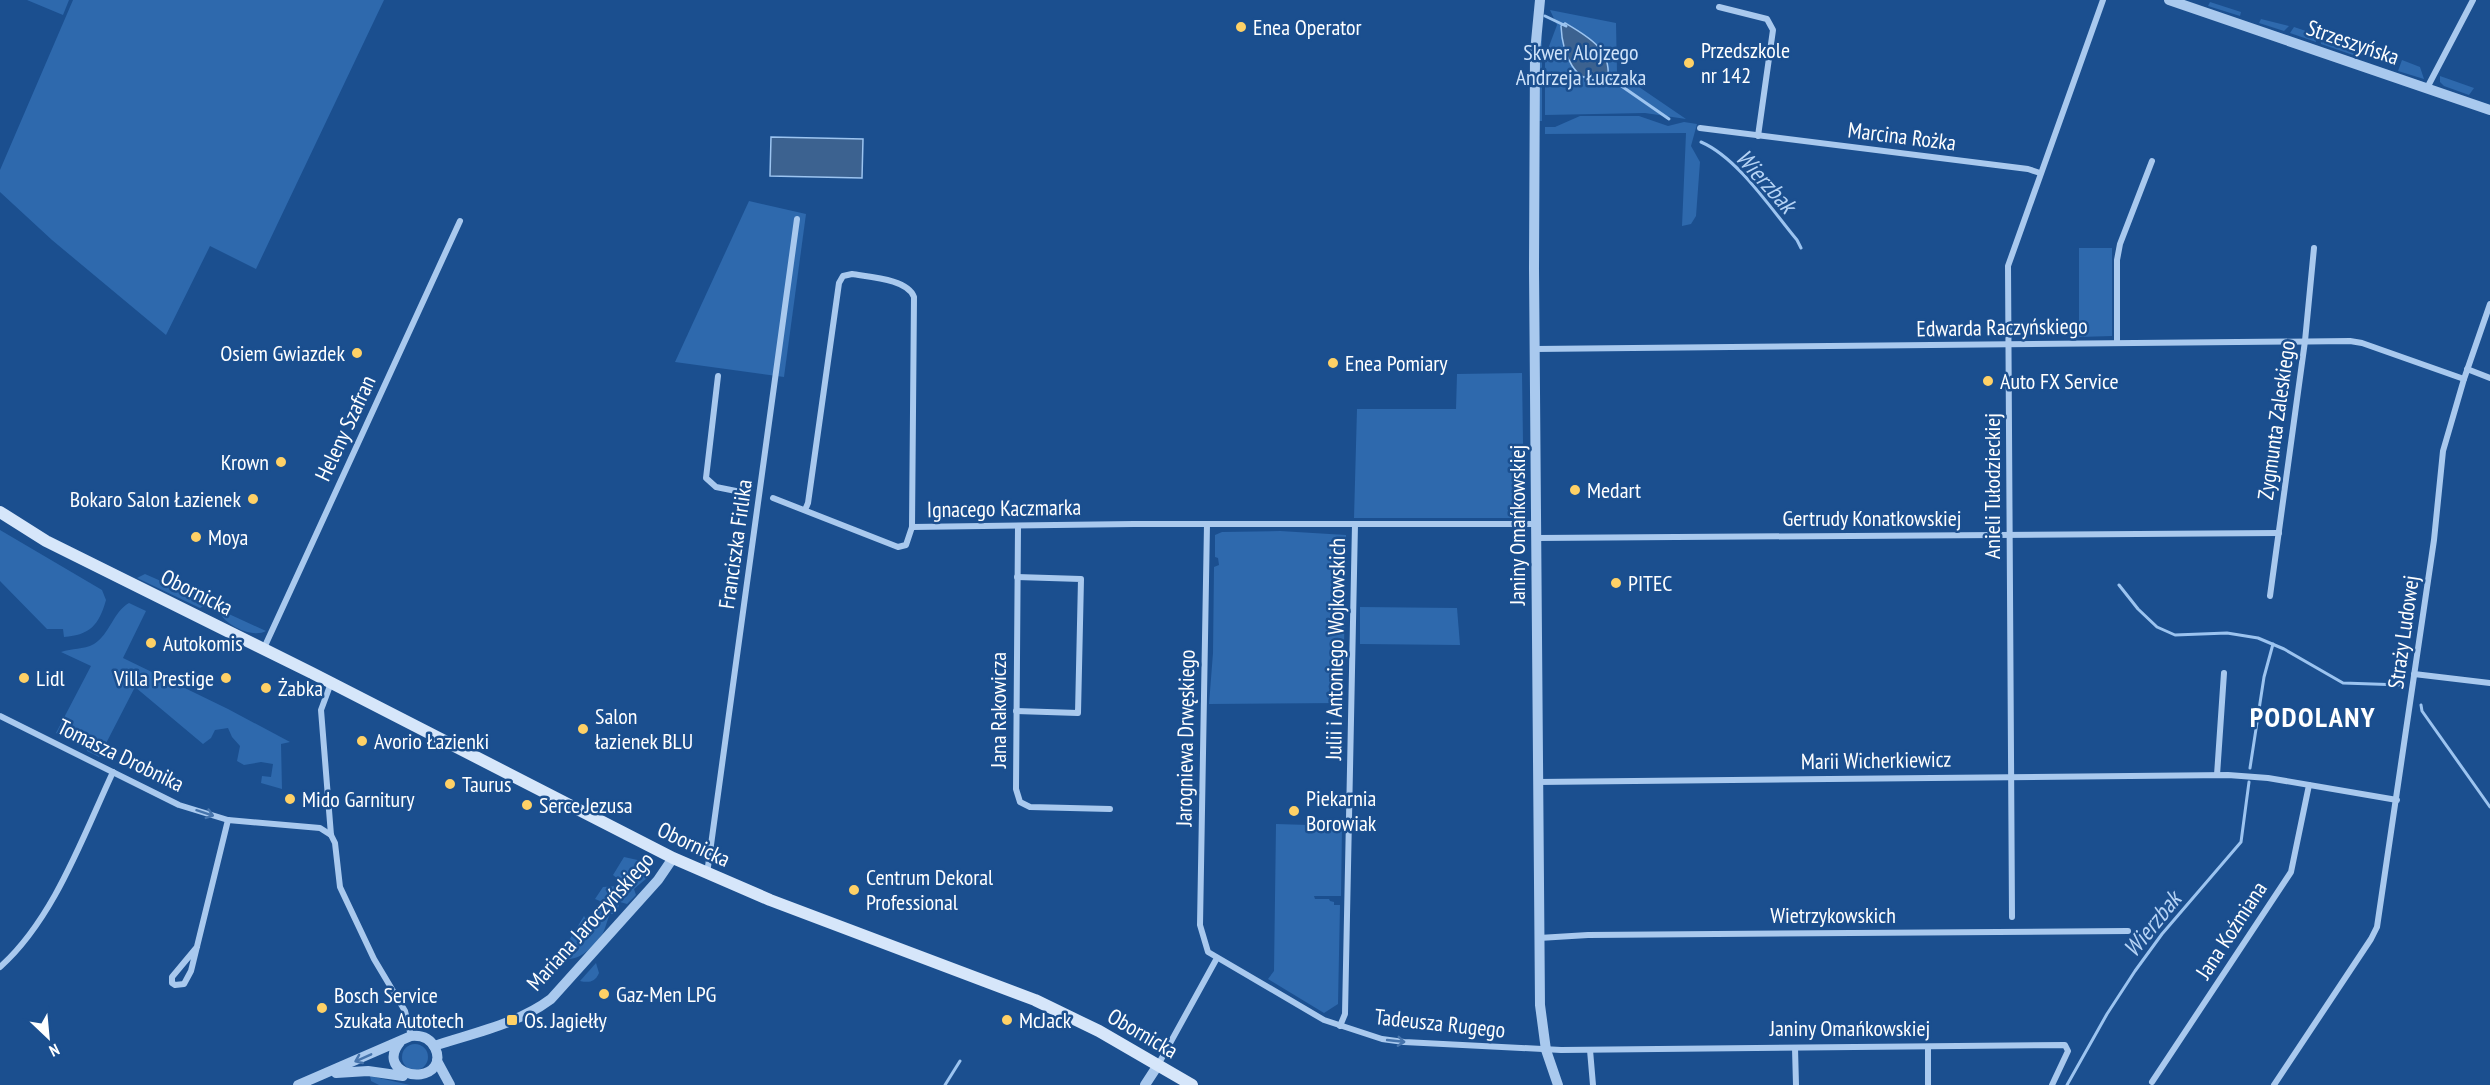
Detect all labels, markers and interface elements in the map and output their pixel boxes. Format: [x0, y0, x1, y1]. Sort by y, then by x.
place label: Enea Operator [1253, 13, 1362, 41]
street label: Strzeszyńska [2303, 13, 2403, 71]
marker: Enea Operator [1234, 20, 1248, 34]
place label: Przedszkole nr 142 [1701, 36, 1790, 89]
park label: Skwer Alojzego Andrzeja Łuczaka [1516, 38, 1646, 91]
marker: Przedszkole nr 142 [1682, 56, 1696, 70]
street label: Marcina Rożka [1846, 115, 1958, 157]
water label: Wierzbak [1729, 142, 1805, 222]
street label: Edwarda Raczyńskiego [1916, 312, 2088, 342]
place label: Osiem Gwiazdek [220, 339, 345, 367]
street label: Zygmunta Zaleskiego [2251, 339, 2301, 501]
marker: Osiem Gwiazdek [350, 346, 364, 360]
place label: Enea Pomiary [1345, 349, 1448, 377]
marker: Enea Pomiary [1326, 356, 1340, 370]
place label: Auto FX Service [2000, 367, 2119, 395]
street label: Heleny Szafran [308, 371, 382, 485]
marker: Auto FX Service [1981, 374, 1995, 388]
street label: Anieli Tułodzieckiej [1978, 413, 2006, 559]
street label: Janiny Omańkowskiej [1503, 445, 1531, 606]
place label: Krown [221, 448, 269, 476]
marker: Krown [274, 455, 288, 469]
place label: Medart [1587, 476, 1641, 504]
street label: Franciszka Firlika [712, 477, 758, 611]
marker: Medart [1568, 483, 1582, 497]
place label: Bokaro Salon Łazienek [70, 485, 241, 513]
marker: Bokaro Salon Łazienek [246, 492, 260, 506]
street label: Ignacego Kaczmarka [927, 493, 1081, 523]
street label: Gertrudy Konatkowskiej [1782, 504, 1962, 532]
place label: Moya [208, 523, 248, 551]
marker: Moya [189, 530, 203, 544]
street label: Julii i Antoniego Wojkowskich [1319, 538, 1351, 761]
street label: Obornicka [156, 563, 238, 621]
place label: PITEC [1628, 569, 1672, 597]
street label: Straży Ludowej [2381, 574, 2425, 690]
marker: PITEC [1609, 576, 1623, 590]
place label: Autokomis [163, 629, 243, 657]
marker: Autokomis [144, 636, 158, 650]
street label: Jarogniewa Drwęskiego [1169, 649, 1201, 828]
street label: Jana Rakowicza [984, 652, 1012, 769]
place label: Lidl [36, 664, 65, 692]
place label: Villa Prestige [113, 664, 214, 692]
marker: Lidl [17, 671, 31, 685]
marker: Villa Prestige [219, 671, 233, 685]
place label: Żabka [278, 674, 323, 702]
marker: Żabka [259, 681, 273, 695]
district label: PODOLANY [2250, 698, 2376, 735]
place label: Salon łazienek BLU [595, 702, 693, 755]
street label: Tomasza Drobnika [53, 712, 189, 798]
marker: Salon łazienek BLU [576, 722, 590, 736]
place label: Avorio Łazienki [374, 727, 489, 755]
marker: Avorio Łazienki [355, 734, 369, 748]
street label: Marii Wicherkiewicz [1801, 745, 1951, 775]
place label: Taurus [462, 770, 511, 798]
marker: Taurus [443, 777, 457, 791]
place label: Piekarnia Borowiak [1306, 784, 1377, 837]
place label: Mido Garnitury [302, 785, 415, 813]
place label: Serce Jezusa [539, 791, 633, 819]
marker: Mido Garnitury [283, 792, 297, 806]
marker: Serce Jezusa [520, 798, 534, 812]
marker: Piekarnia Borowiak [1287, 804, 1301, 818]
one-way arrow [195, 808, 214, 819]
street label: Obornicka [653, 815, 735, 873]
street label: Mariana Jaroczyńskiego [520, 846, 660, 996]
place label: Centrum Dekoral Professional [866, 863, 994, 916]
street label: Jana Koźmiana [2189, 876, 2273, 985]
marker: Centrum Dekoral Professional [847, 883, 861, 897]
water label: Wierzbak [2116, 883, 2190, 963]
street label: Wietrzykowskich [1770, 901, 1896, 929]
place label: Gaz-Men LPG [616, 980, 716, 1008]
place label: Bosch Service Szukała Autotech [334, 981, 464, 1034]
marker: Gaz-Men LPG [597, 987, 611, 1001]
marker: Bosch Service Szukała Autotech [315, 1001, 329, 1015]
street label: Obornicka [1103, 1002, 1183, 1064]
street label: Tadeusza Rugego [1373, 1002, 1507, 1044]
place label: Os. Jagiełły [524, 1006, 607, 1034]
place label: McJack [1019, 1006, 1072, 1034]
north arrow [18, 1007, 78, 1067]
marker: Os. Jagiełły [505, 1013, 519, 1027]
marker: McJack [1000, 1013, 1014, 1027]
street label: Janiny Omańkowskiej [1769, 1014, 1930, 1042]
one-way arrow [1386, 1036, 1406, 1047]
text: N [46, 1040, 63, 1061]
one-way arrow [355, 1052, 373, 1064]

